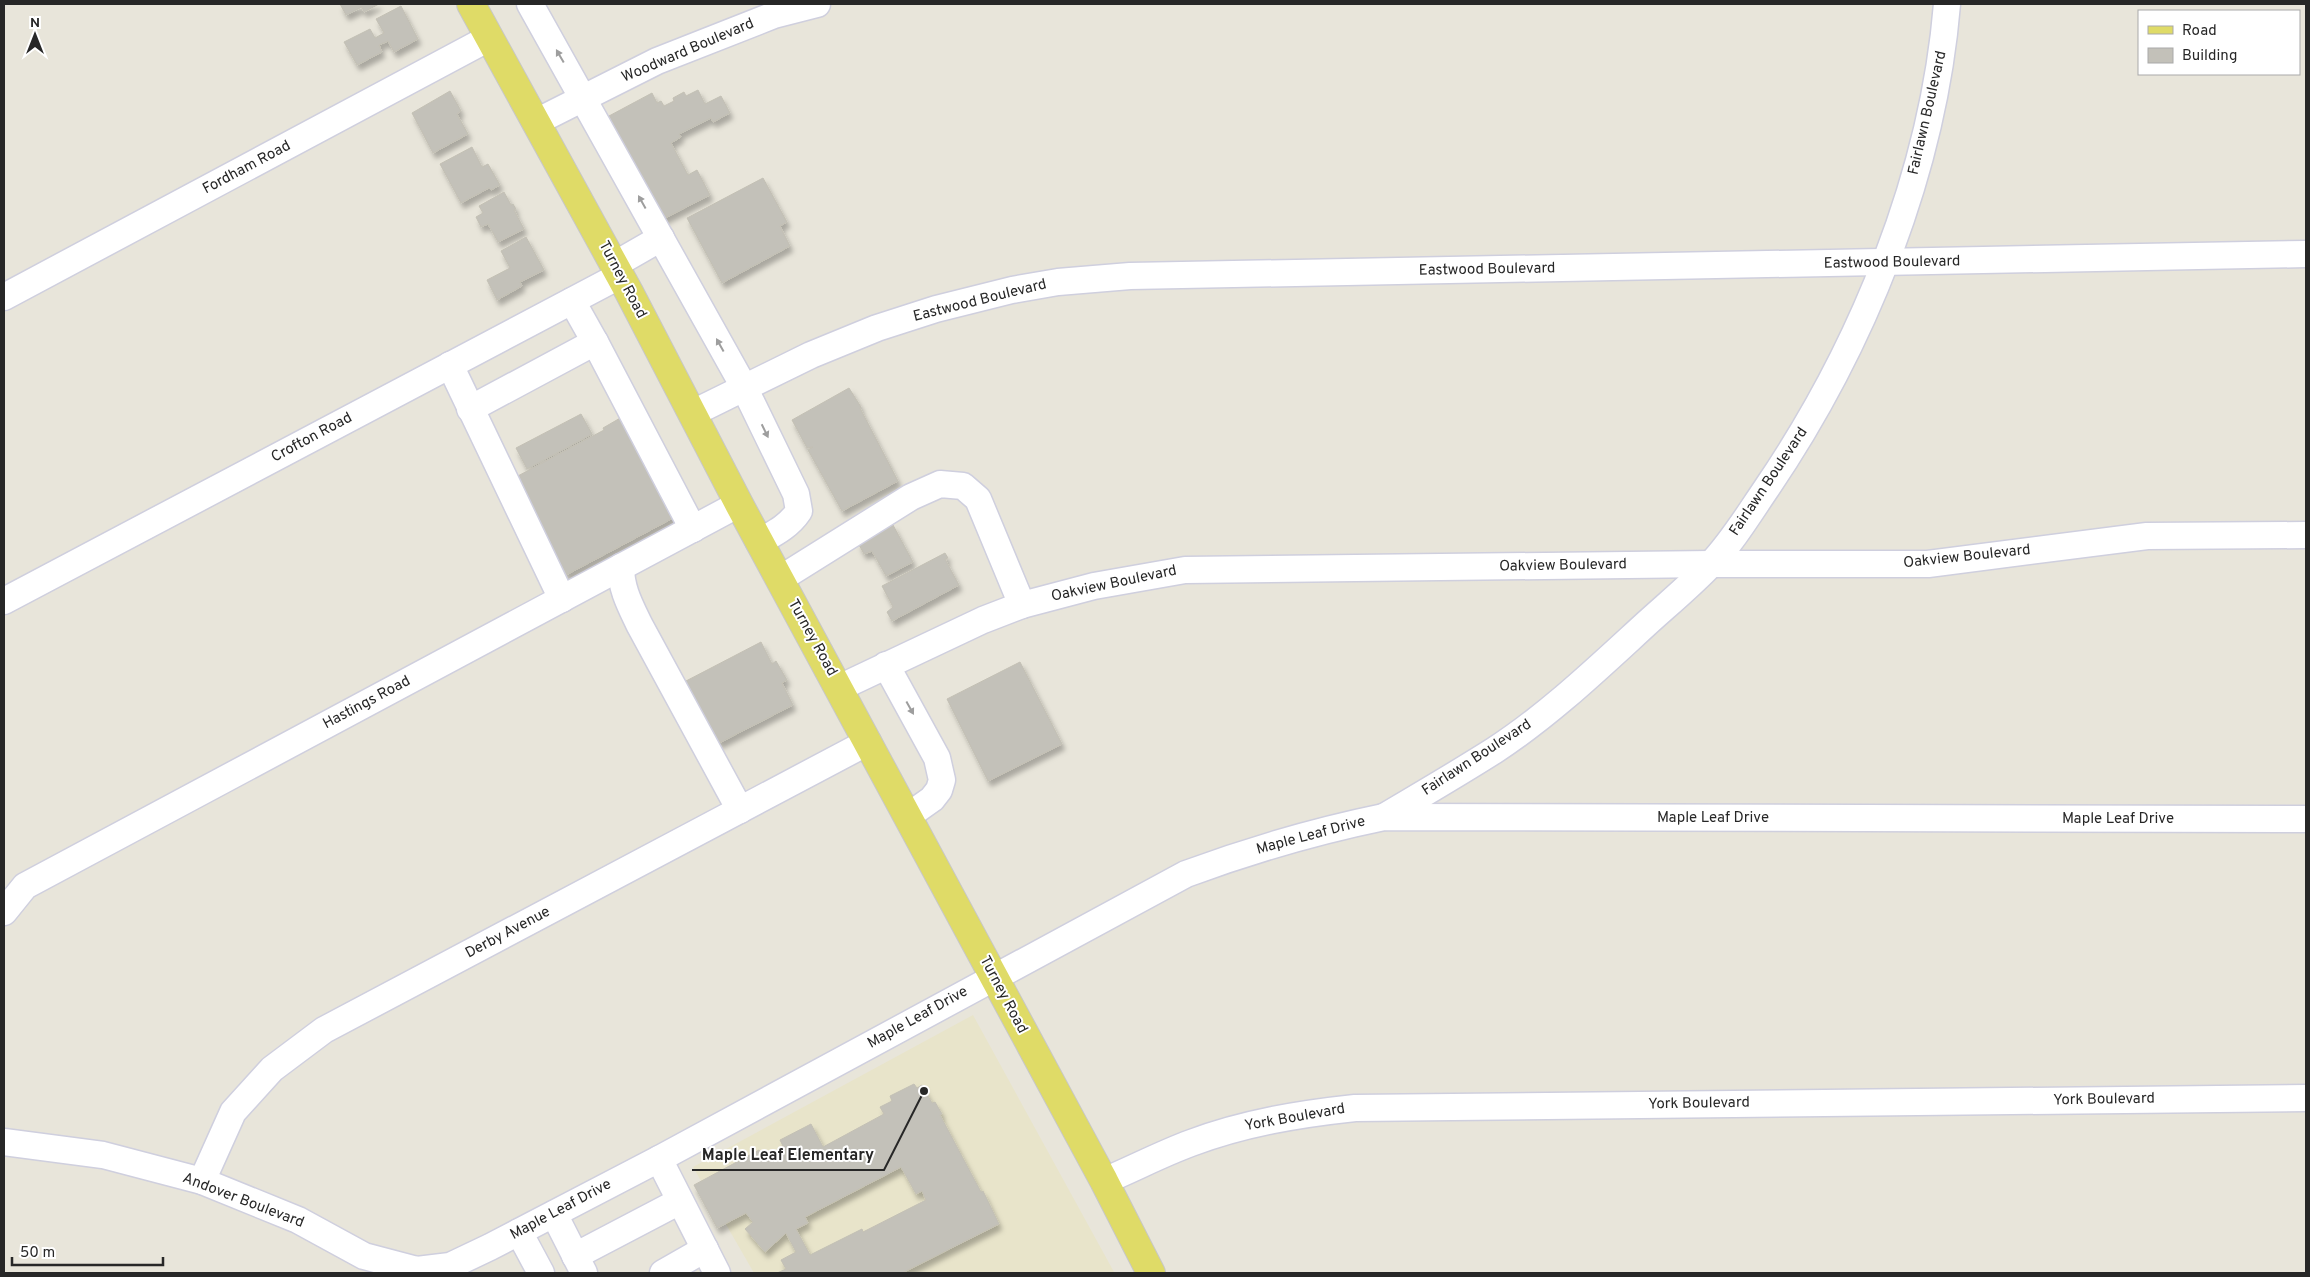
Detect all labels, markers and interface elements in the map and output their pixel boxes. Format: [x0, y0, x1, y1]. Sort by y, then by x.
north arrow [10, 10, 60, 60]
legend [2138, 10, 2300, 75]
text: N [30, 15, 40, 32]
street label: Woodward Boulevard [619, 15, 757, 87]
text: Road [2182, 22, 2217, 41]
text: Building [2182, 47, 2237, 66]
street label: Fairlawn Boulevard [1904, 49, 1952, 177]
one-way arrow [556, 50, 565, 63]
street label: Fordham Road [200, 137, 294, 199]
one-way arrow [638, 195, 646, 210]
street label: Turney Road [594, 238, 650, 322]
street label: Eastwood Boulevard [1824, 252, 1960, 274]
street label: Eastwood Boulevard [1419, 259, 1555, 281]
street label: Eastwood Boulevard [911, 275, 1049, 327]
one-way arrow [716, 338, 725, 351]
street label: Crofton Road [268, 409, 356, 467]
one-way arrow [762, 424, 770, 438]
street label: Fairlawn Boulevard [1726, 424, 1812, 540]
street label: Oakview Boulevard [1902, 541, 2032, 573]
street label: Oakview Boulevard [1499, 555, 1627, 577]
street label: Oakview Boulevard [1050, 561, 1178, 607]
street label: Turney Road [783, 596, 841, 680]
street label: Hastings Road [320, 672, 414, 734]
one-way arrow [906, 701, 914, 716]
street label: Fairlawn Boulevard [1419, 715, 1535, 801]
street label: Maple Leaf Drive [1657, 809, 1769, 828]
street label: Maple Leaf Drive [2062, 810, 2174, 829]
street label: Maple Leaf Drive [1254, 812, 1368, 860]
street label: Derby Avenue [462, 903, 554, 963]
street label: Turney Road [975, 953, 1031, 1037]
street label: Maple Leaf Drive [864, 983, 972, 1053]
street label: York Boulevard [2053, 1090, 2155, 1110]
street label: York Boulevard [1648, 1094, 1750, 1114]
street label: York Boulevard [1243, 1100, 1347, 1136]
callout: Maple Leaf Elementary [692, 1139, 884, 1170]
text: Maple Leaf Elementary [702, 1146, 874, 1166]
street label: Andover Boulevard [180, 1169, 306, 1233]
street label: Maple Leaf Drive [507, 1175, 615, 1245]
scale bar [12, 1234, 164, 1266]
text: 50 m [20, 1244, 55, 1263]

